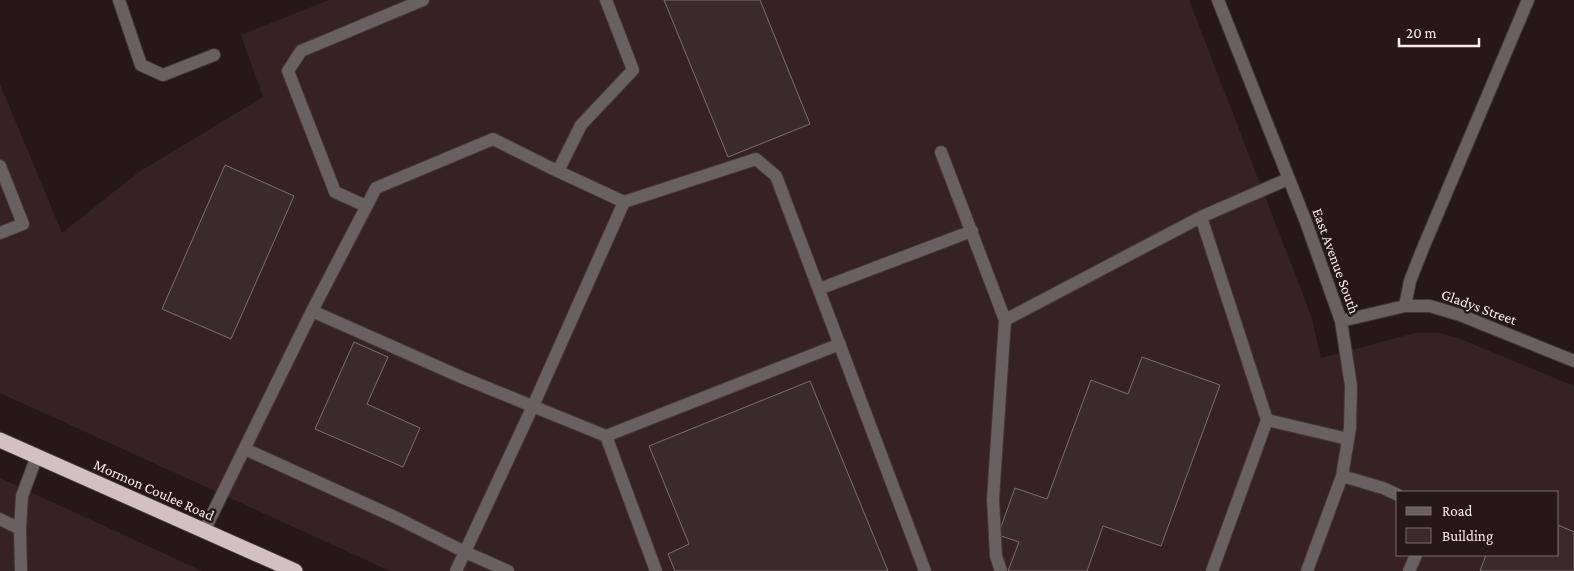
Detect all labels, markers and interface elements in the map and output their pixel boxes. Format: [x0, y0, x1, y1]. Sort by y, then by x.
scale bar [1399, 15, 1479, 47]
text: 20 m [1406, 25, 1437, 41]
street label: East Avenue South [1309, 206, 1363, 316]
street label: Gladys Street [1439, 286, 1520, 329]
street label: Mormon Coulee Road [91, 456, 217, 524]
legend [1396, 491, 1559, 556]
text: Road [1442, 503, 1473, 519]
text: Building [1442, 528, 1493, 545]

